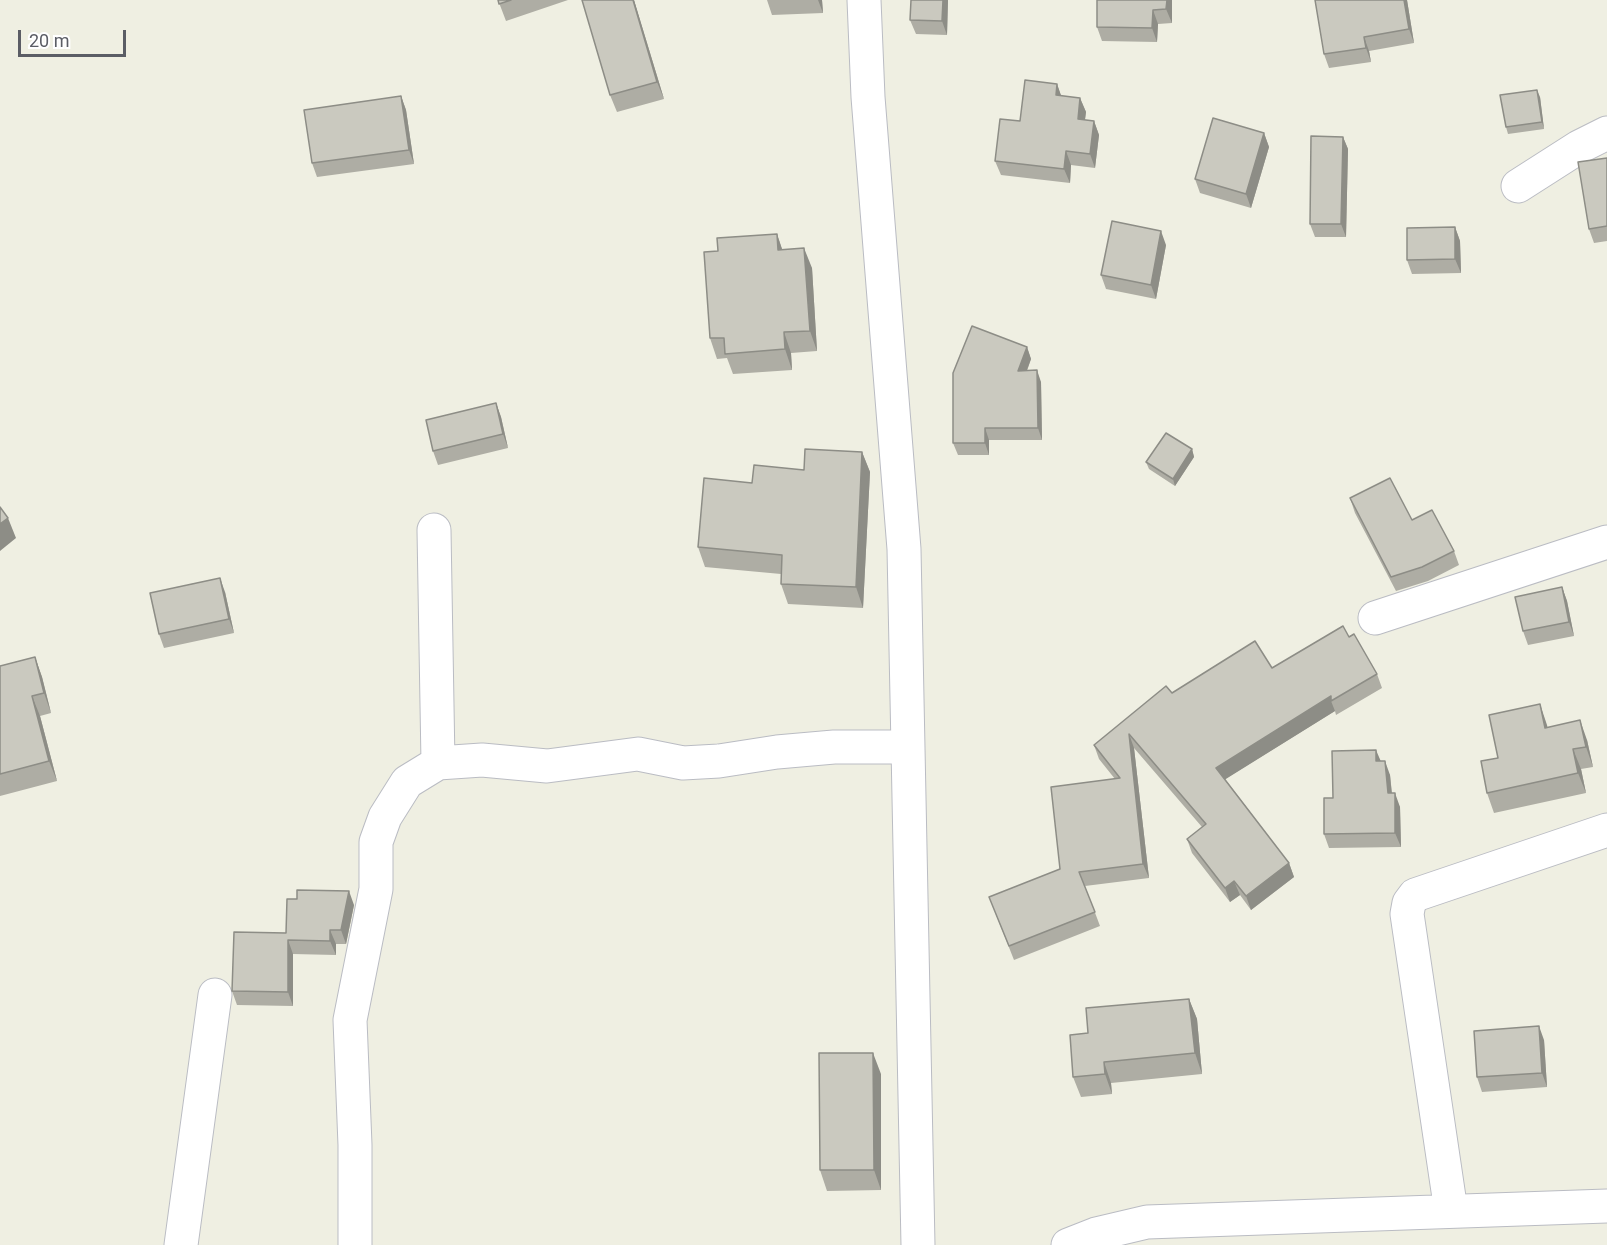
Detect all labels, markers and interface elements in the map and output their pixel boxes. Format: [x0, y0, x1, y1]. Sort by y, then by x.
scale bar [21, 18, 129, 56]
text: 20 m [29, 30, 69, 51]

